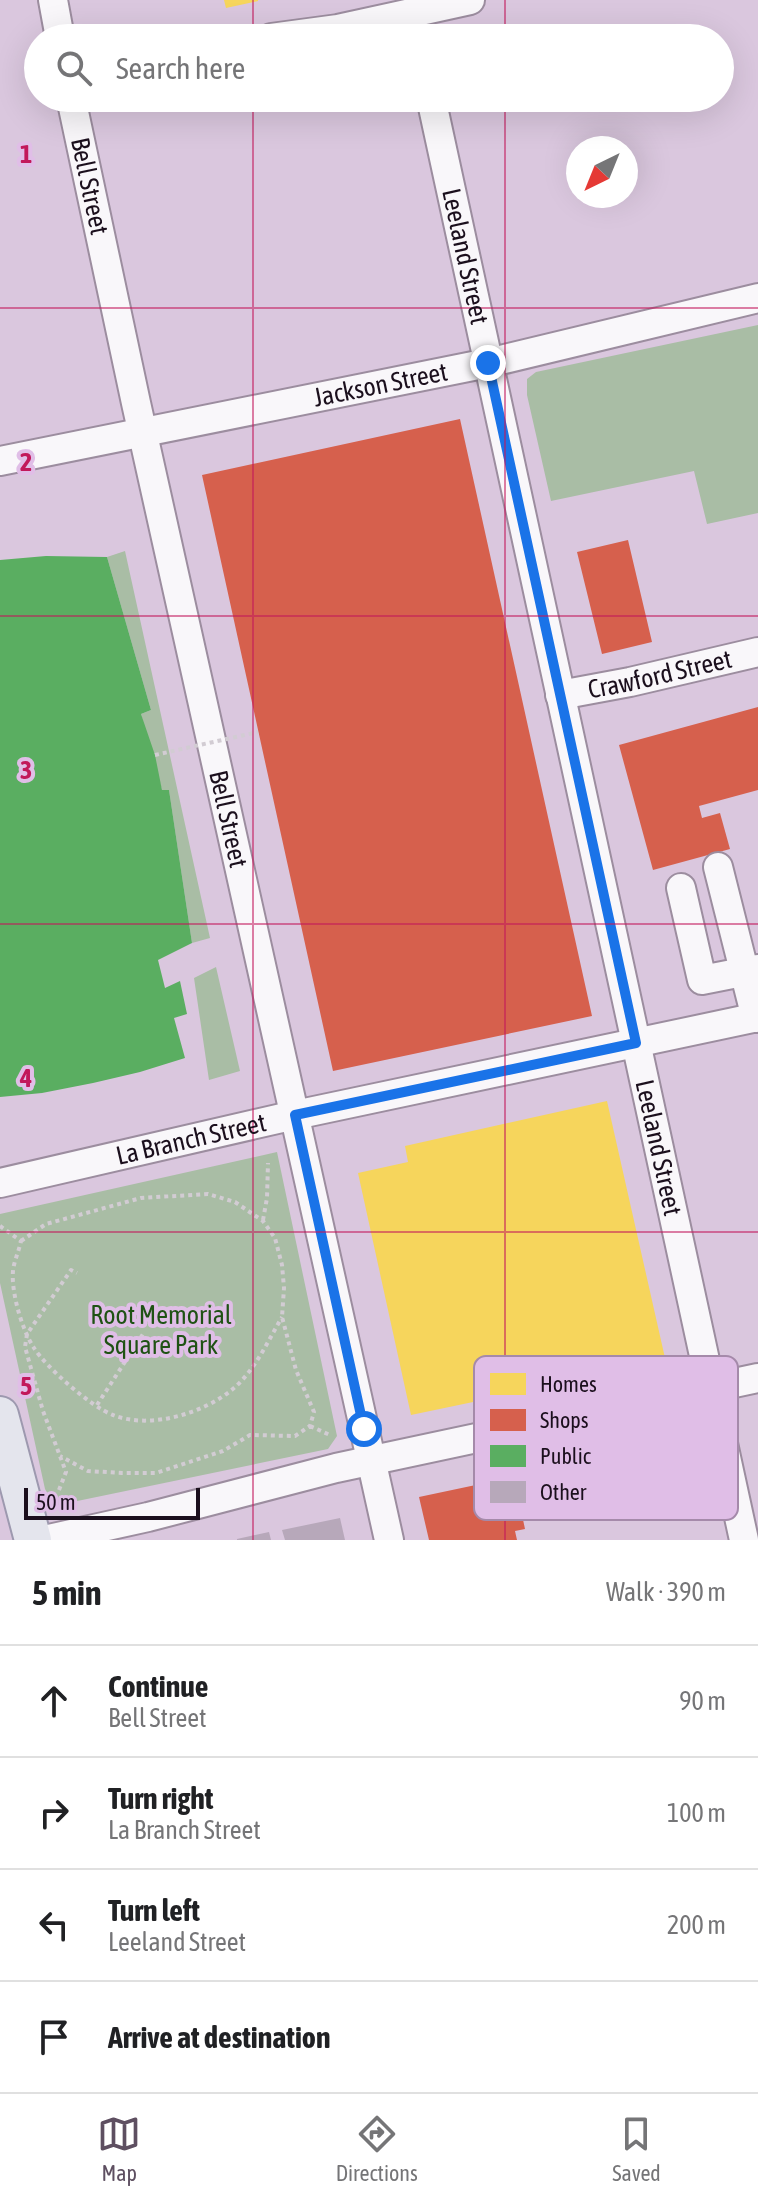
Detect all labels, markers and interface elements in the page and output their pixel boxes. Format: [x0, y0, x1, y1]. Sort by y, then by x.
search box [24, 24, 734, 112]
icon: search [52, 46, 96, 90]
text: Search here [116, 51, 245, 85]
street label: Bell Street [65, 135, 115, 237]
north arrow [566, 136, 638, 208]
text: 1 [20, 139, 32, 169]
street label: Leeland Street [436, 186, 495, 327]
route end [470, 345, 506, 381]
street label: Jackson Street [311, 356, 450, 413]
text: 2 [20, 447, 32, 477]
street label: Crawford Street [585, 644, 735, 705]
text: 3 [20, 755, 32, 785]
street label: Bell Street [203, 768, 254, 870]
text: 4 [19, 1063, 32, 1093]
street label: Leeland Street [630, 1077, 688, 1218]
street label: La Branch Street [113, 1107, 269, 1171]
park label: Root Memorial Square Park [90, 1300, 232, 1360]
legend [474, 1356, 738, 1520]
text: 5 [20, 1371, 32, 1401]
text: Homes [540, 1371, 597, 1397]
text: Shops [540, 1407, 589, 1433]
route start [346, 1411, 382, 1447]
text: Public [540, 1443, 592, 1469]
text: Other [540, 1479, 587, 1505]
scale bar [24, 1484, 200, 1520]
text: 50 m [36, 1489, 76, 1515]
text: 5 min [32, 1573, 101, 1612]
text: Walk · 390 m [606, 1577, 726, 1607]
text: Continue [108, 1669, 208, 1703]
icon: ahead [32, 1679, 76, 1723]
text: 90 m [679, 1686, 726, 1716]
text: Bell Street [108, 1703, 207, 1733]
text: Turn right [108, 1781, 214, 1815]
icon: right [32, 1791, 76, 1835]
text: 100 m [667, 1798, 726, 1828]
text: La Branch Street [108, 1815, 261, 1845]
text: Turn left [108, 1893, 200, 1927]
icon: left [32, 1903, 76, 1947]
text: 200 m [667, 1910, 726, 1940]
text: Leeland Street [108, 1927, 246, 1957]
icon: arrive [32, 2015, 76, 2059]
text: Arrive at destination [108, 2020, 330, 2054]
tab: Map [97, 2112, 141, 2186]
tab: Directions [336, 2112, 418, 2186]
tab: Saved [612, 2112, 661, 2186]

